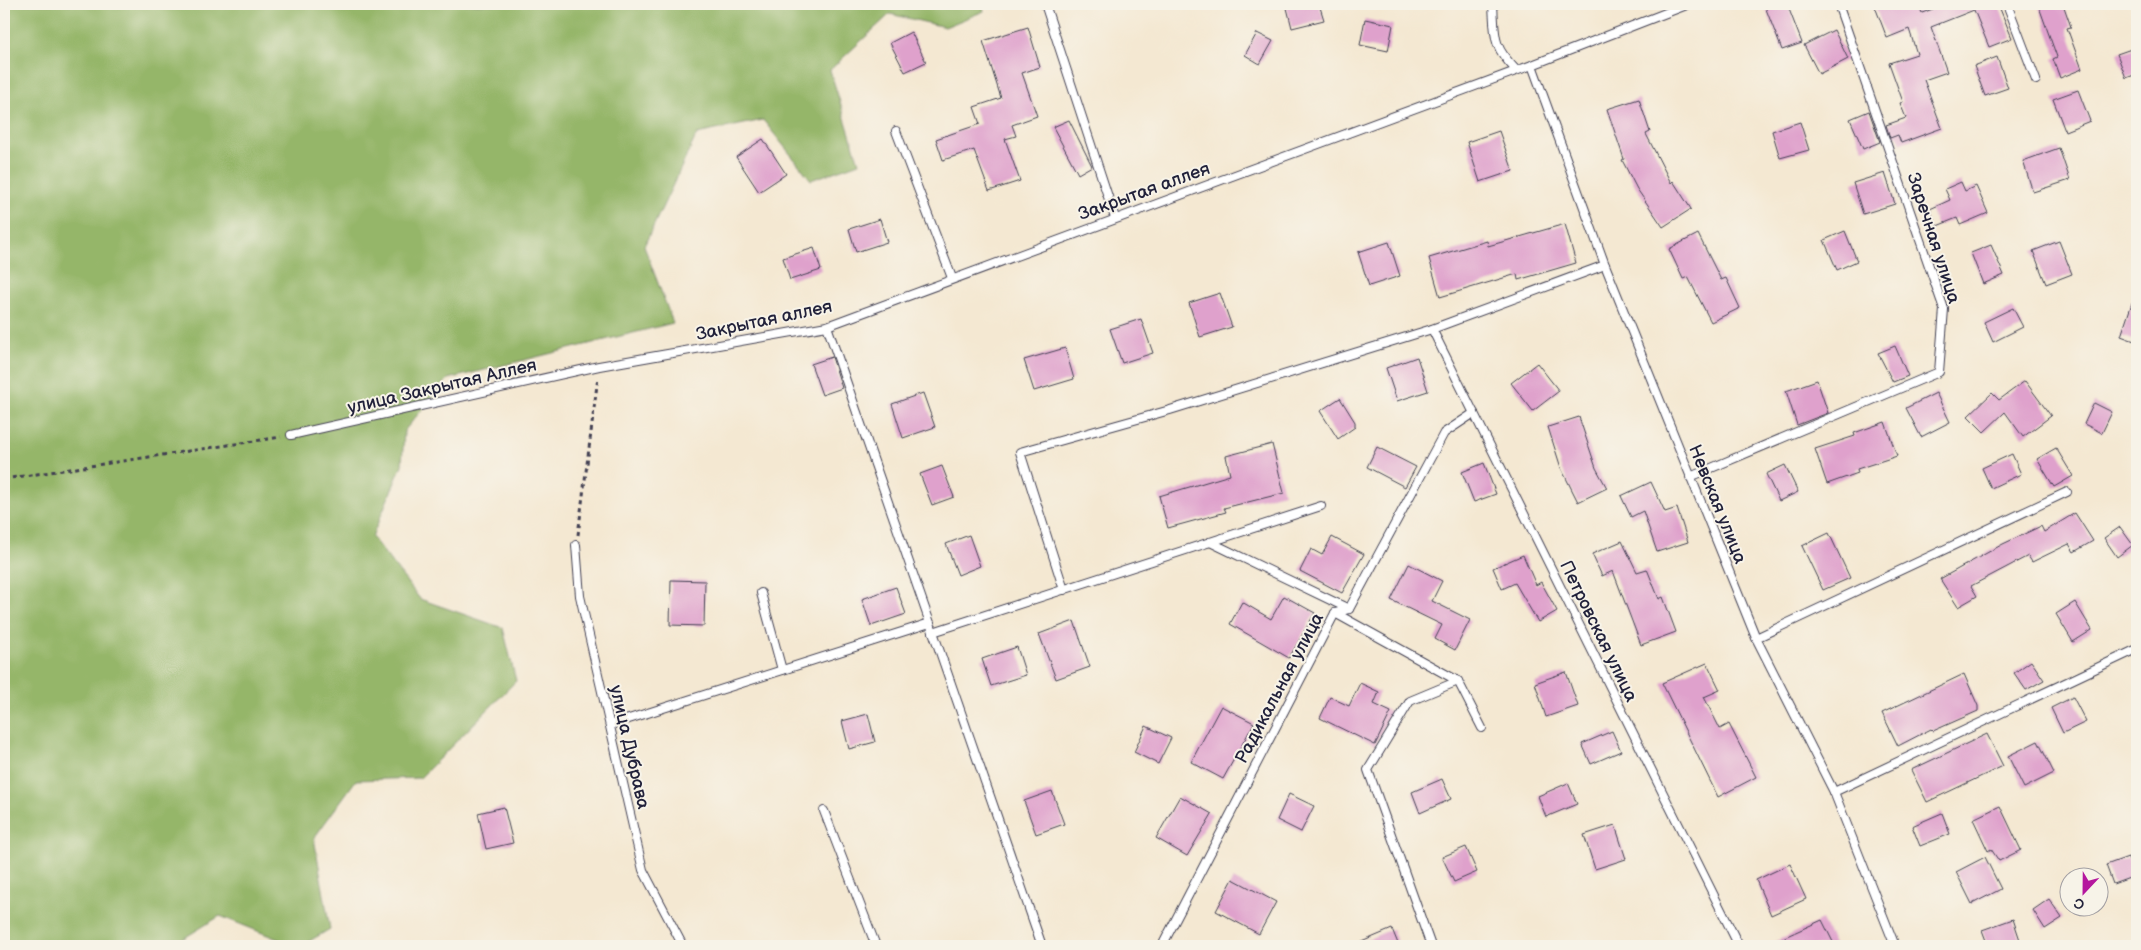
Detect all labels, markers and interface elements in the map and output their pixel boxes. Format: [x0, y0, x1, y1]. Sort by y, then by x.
street label: Закрытая аллея [1076, 158, 1213, 225]
street label: Заречная улица [1903, 170, 1965, 306]
street label: Закрытая аллея [694, 296, 834, 345]
street label: улица Закрытая Аллея [346, 355, 539, 418]
street label: Невская улица [1684, 442, 1751, 567]
street label: Петровская улица [1555, 557, 1642, 705]
street label: Радикальная улица [1231, 609, 1328, 767]
street label: улица Дубрава [605, 683, 654, 811]
north arrow [2058, 868, 2108, 918]
text: С [2071, 894, 2087, 913]

